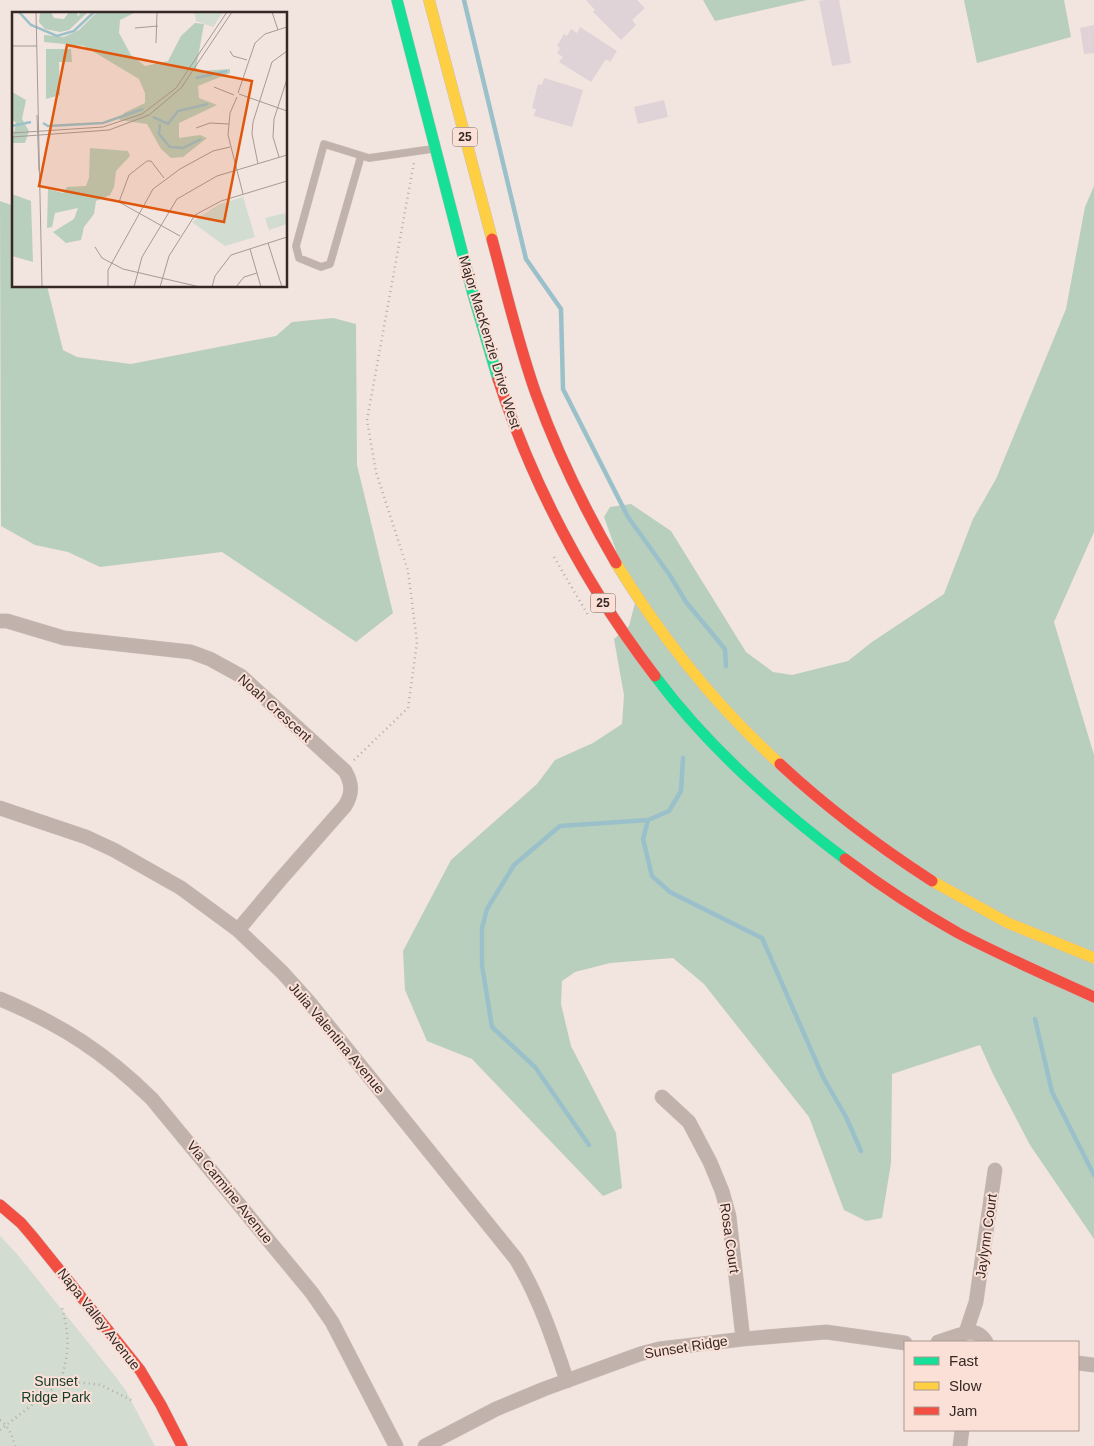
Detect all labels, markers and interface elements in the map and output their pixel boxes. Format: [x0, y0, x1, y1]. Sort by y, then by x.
inset map [12, 12, 288, 288]
road number: 25 [452, 128, 478, 146]
street label: Major MacKenzie Drive West [456, 253, 524, 431]
road number: 25 [590, 594, 616, 612]
street label: Noah Crescent [235, 671, 315, 745]
street label: Julia Valentina Avenue [286, 979, 388, 1097]
street label: Via Carmine Avenue [184, 1138, 276, 1247]
street label: Jaylynn Court [972, 1192, 1000, 1279]
street label: Rosa Court [717, 1202, 743, 1274]
street label: Napa Valley Avenue [54, 1265, 144, 1373]
street label: Sunset Ridge [643, 1332, 729, 1361]
legend [904, 1341, 1079, 1431]
text: Fast [949, 1352, 979, 1369]
park label: Sunset Ridge Park [21, 1373, 92, 1405]
text: Slow [949, 1377, 982, 1394]
text: Jam [949, 1402, 977, 1419]

